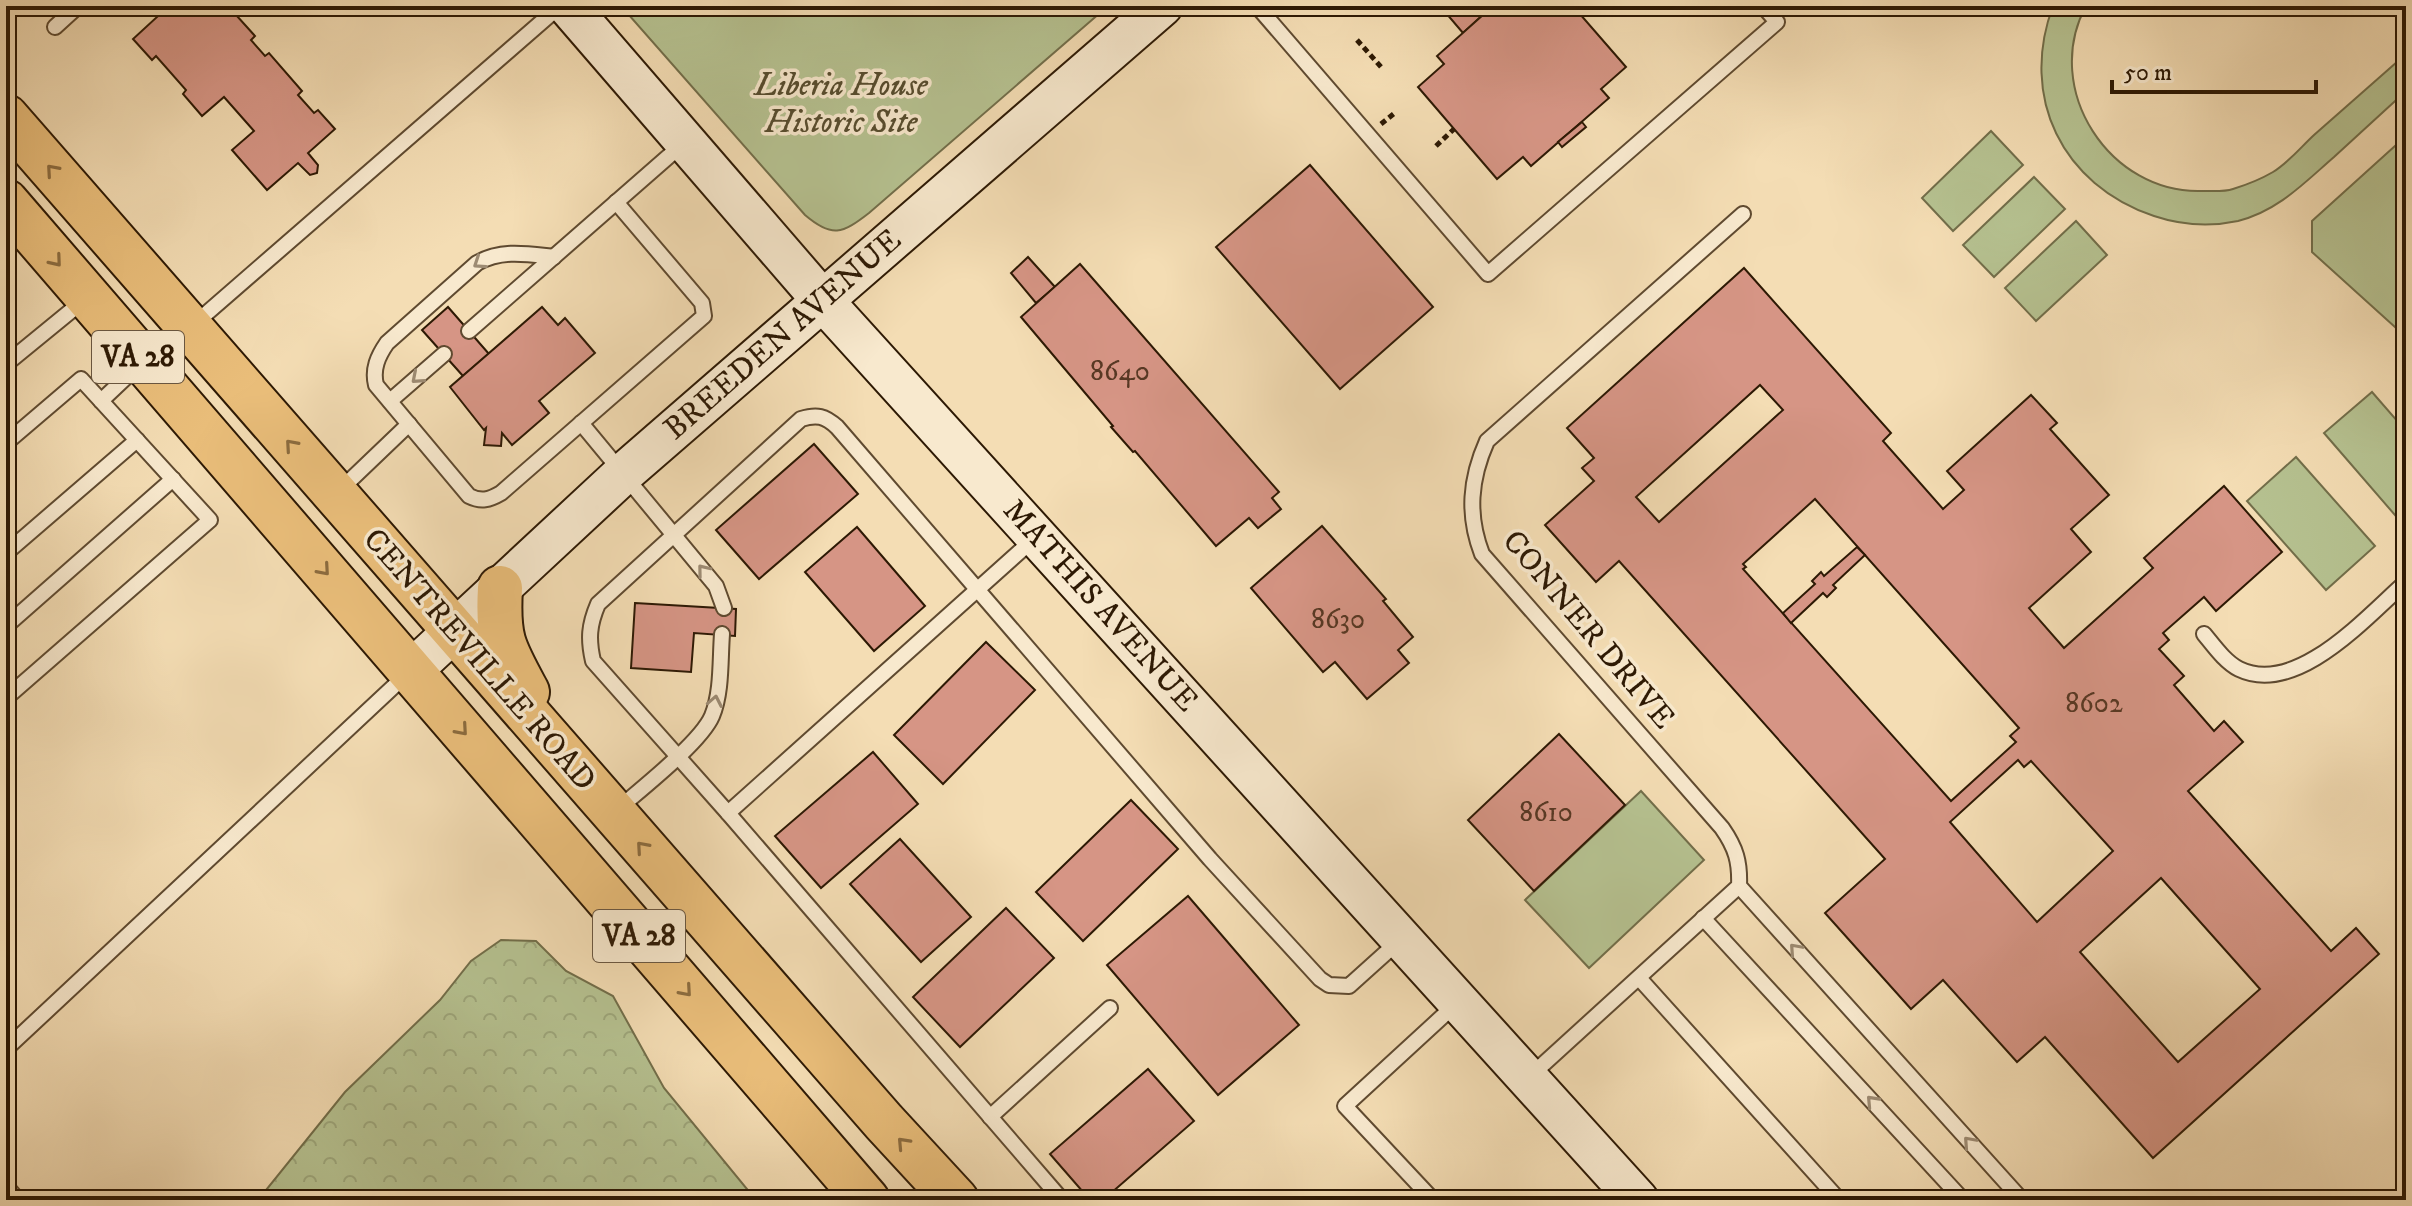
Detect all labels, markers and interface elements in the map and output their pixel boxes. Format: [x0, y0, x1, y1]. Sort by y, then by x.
scale bar [2112, 44, 2316, 94]
text: 50 m [2124, 58, 2172, 88]
park label: Liberia House Historic Site [752, 66, 929, 143]
one-way arrow [47, 165, 62, 180]
street label: BREEDEN AVENUE [656, 221, 910, 449]
one-way arrow [46, 252, 61, 267]
one-way arrow [474, 254, 488, 269]
road number: VA 28 [92, 331, 184, 383]
house number: 8640 [1090, 354, 1150, 389]
one-way arrow [411, 368, 426, 382]
one-way arrow [286, 440, 301, 455]
street label: MATHIS AVENUE [994, 491, 1206, 721]
street label: CENTREVILLE ROAD [354, 520, 604, 800]
street label: CONNER DRIVE [1493, 522, 1683, 738]
one-way arrow [314, 561, 328, 575]
one-way arrow [699, 564, 713, 579]
house number: 8630 [1311, 602, 1365, 637]
house number: 8602 [2065, 686, 2123, 721]
one-way arrow [706, 695, 723, 709]
one-way arrow [452, 721, 466, 735]
house number: 8610 [1519, 795, 1573, 830]
one-way arrow [638, 842, 652, 857]
road number: VA 28 [593, 910, 685, 962]
one-way arrow [1790, 944, 1805, 958]
one-way arrow [676, 981, 691, 996]
one-way arrow [1867, 1096, 1881, 1111]
one-way arrow [898, 1137, 912, 1152]
one-way arrow [1964, 1137, 1979, 1151]

